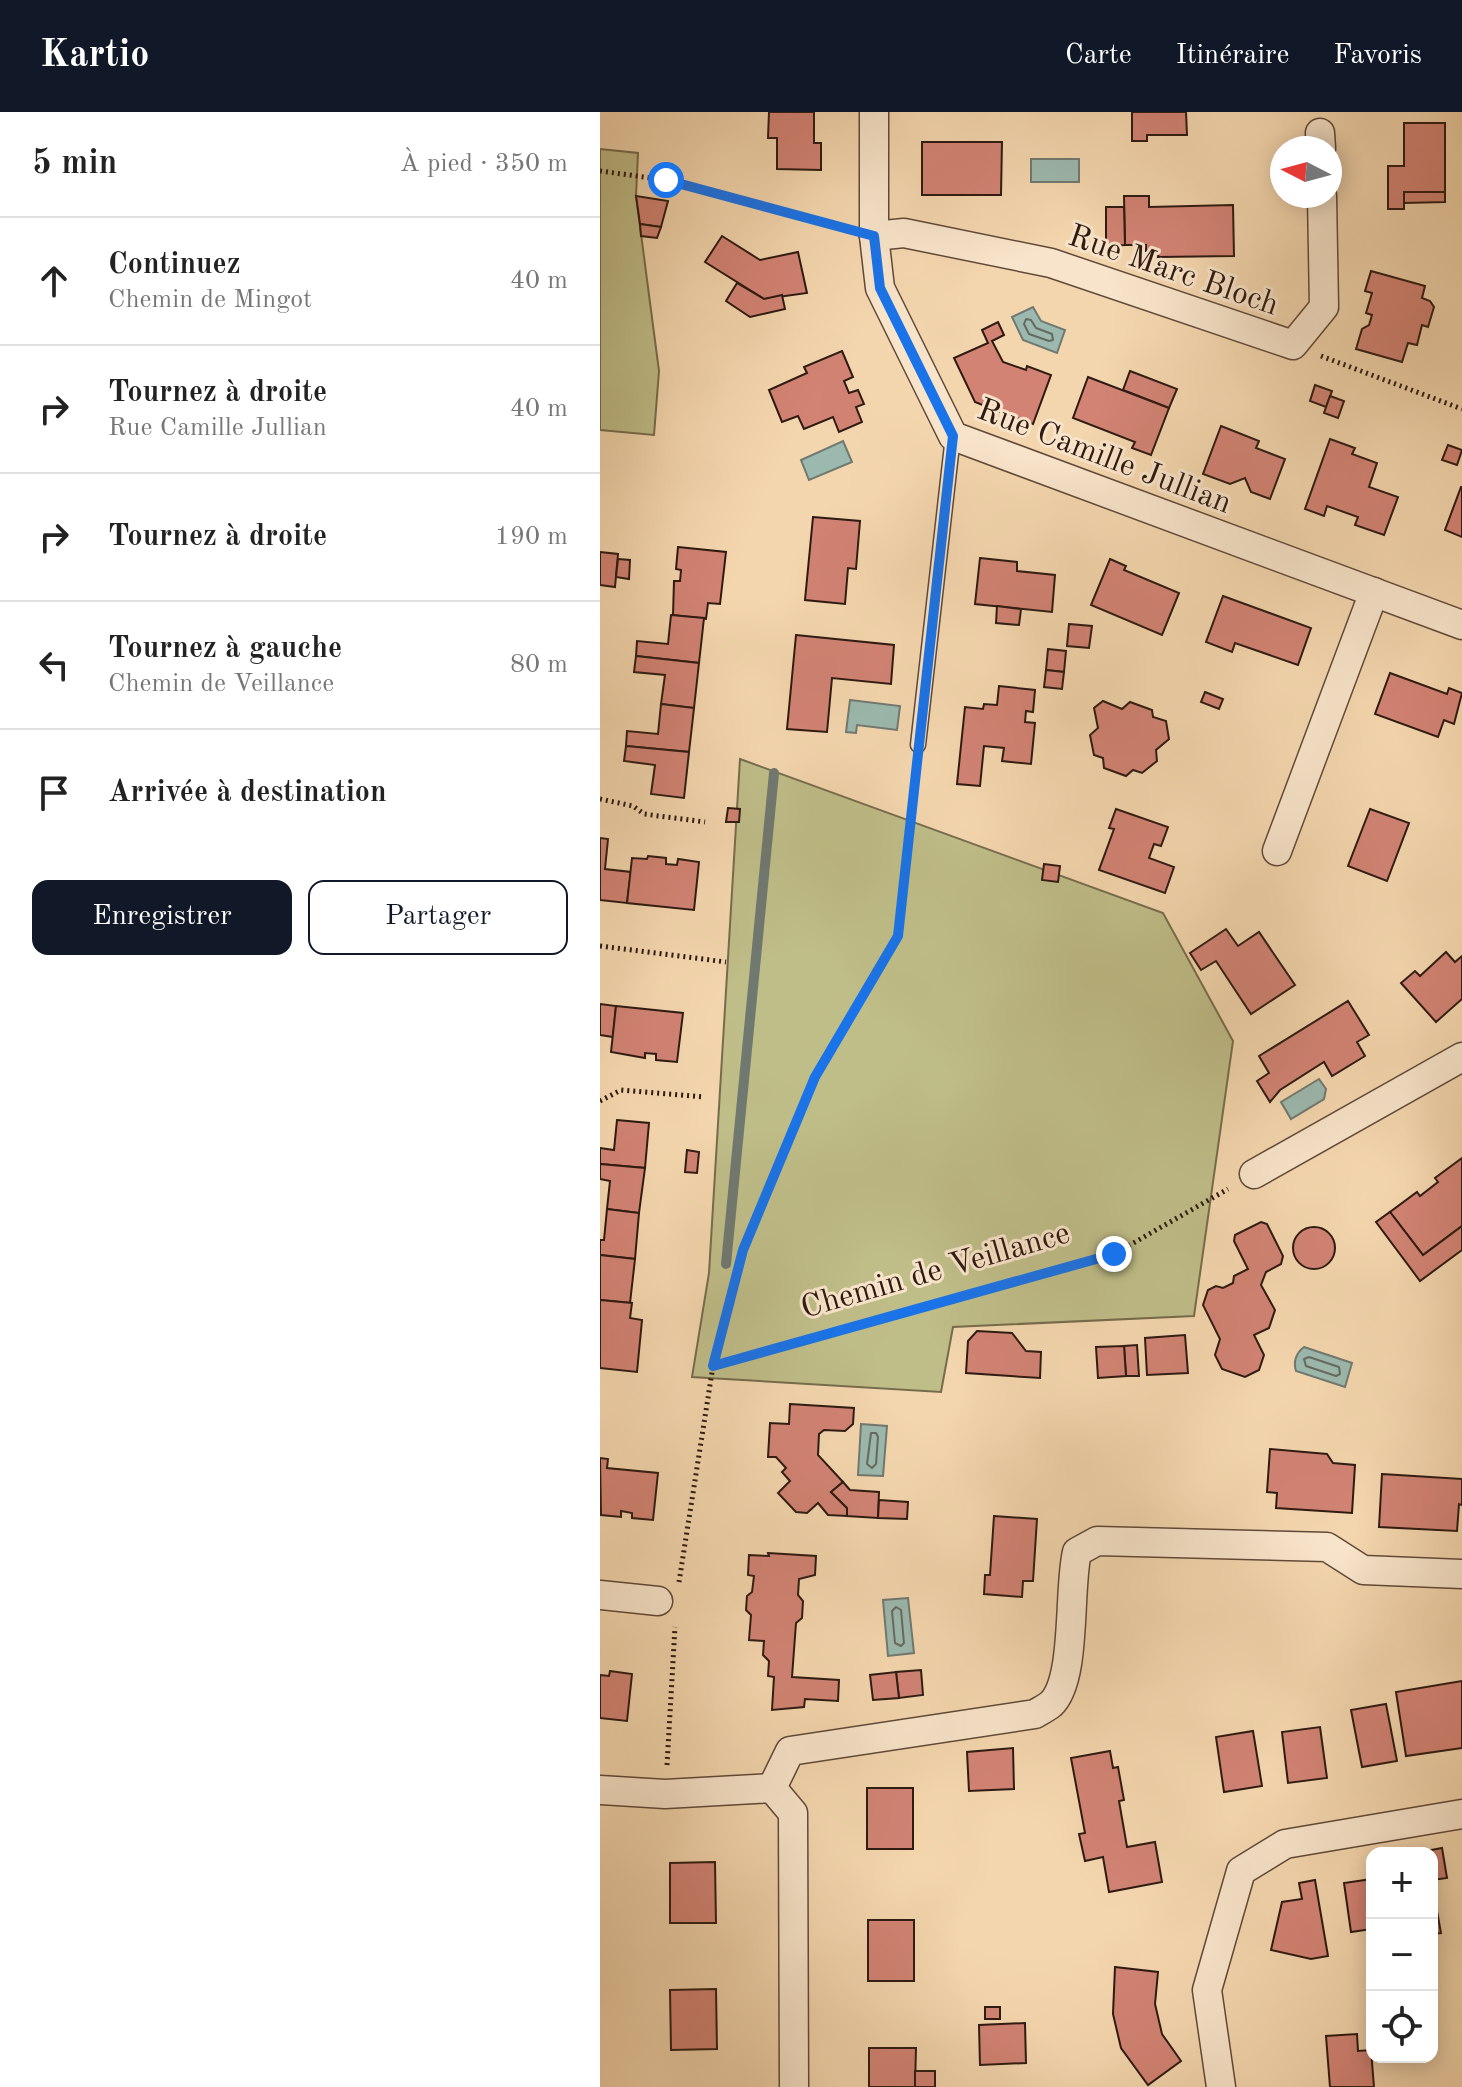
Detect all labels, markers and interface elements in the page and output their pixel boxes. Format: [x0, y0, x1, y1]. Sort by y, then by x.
text: Kartio [40, 37, 149, 75]
text: Carte [1065, 42, 1132, 70]
text: Itinéraire [1176, 42, 1289, 70]
text: Favoris [1333, 42, 1422, 70]
north arrow [1270, 136, 1342, 208]
text: 5 min [32, 147, 117, 181]
text: À pied · 350 m [400, 151, 568, 177]
route start [648, 162, 684, 198]
street label: Rue Marc Bloch [1064, 221, 1282, 323]
text: Continuez [108, 250, 241, 280]
icon: ahead [32, 259, 76, 303]
text: 40 m [510, 268, 568, 294]
text: Chemin de Mingot [108, 287, 312, 313]
text: Tournez à droite [108, 378, 327, 408]
icon: right [32, 387, 76, 431]
street label: Rue Camille Jullian [972, 395, 1235, 521]
text: 40 m [510, 396, 568, 422]
text: Rue Camille Jullian [108, 415, 327, 441]
icon: right [32, 515, 76, 559]
text: Tournez à droite [108, 522, 327, 552]
text: 190 m [495, 524, 568, 550]
text: Tournez à gauche [108, 634, 342, 664]
icon: left [32, 643, 76, 687]
text: 80 m [510, 652, 568, 678]
text: Chemin de Veillance [108, 671, 334, 697]
icon: arrive [32, 771, 76, 815]
text: Arrivée à destination [108, 778, 387, 808]
button: Enregistrer [32, 880, 292, 955]
button: Partager [308, 880, 568, 955]
street label: Chemin de Veillance [798, 1218, 1074, 1326]
route end [1096, 1236, 1132, 1272]
map controls [1366, 1847, 1438, 2063]
button: + [1366, 1847, 1438, 1919]
button: − [1366, 1919, 1438, 1991]
button: locate [1366, 1991, 1438, 2063]

